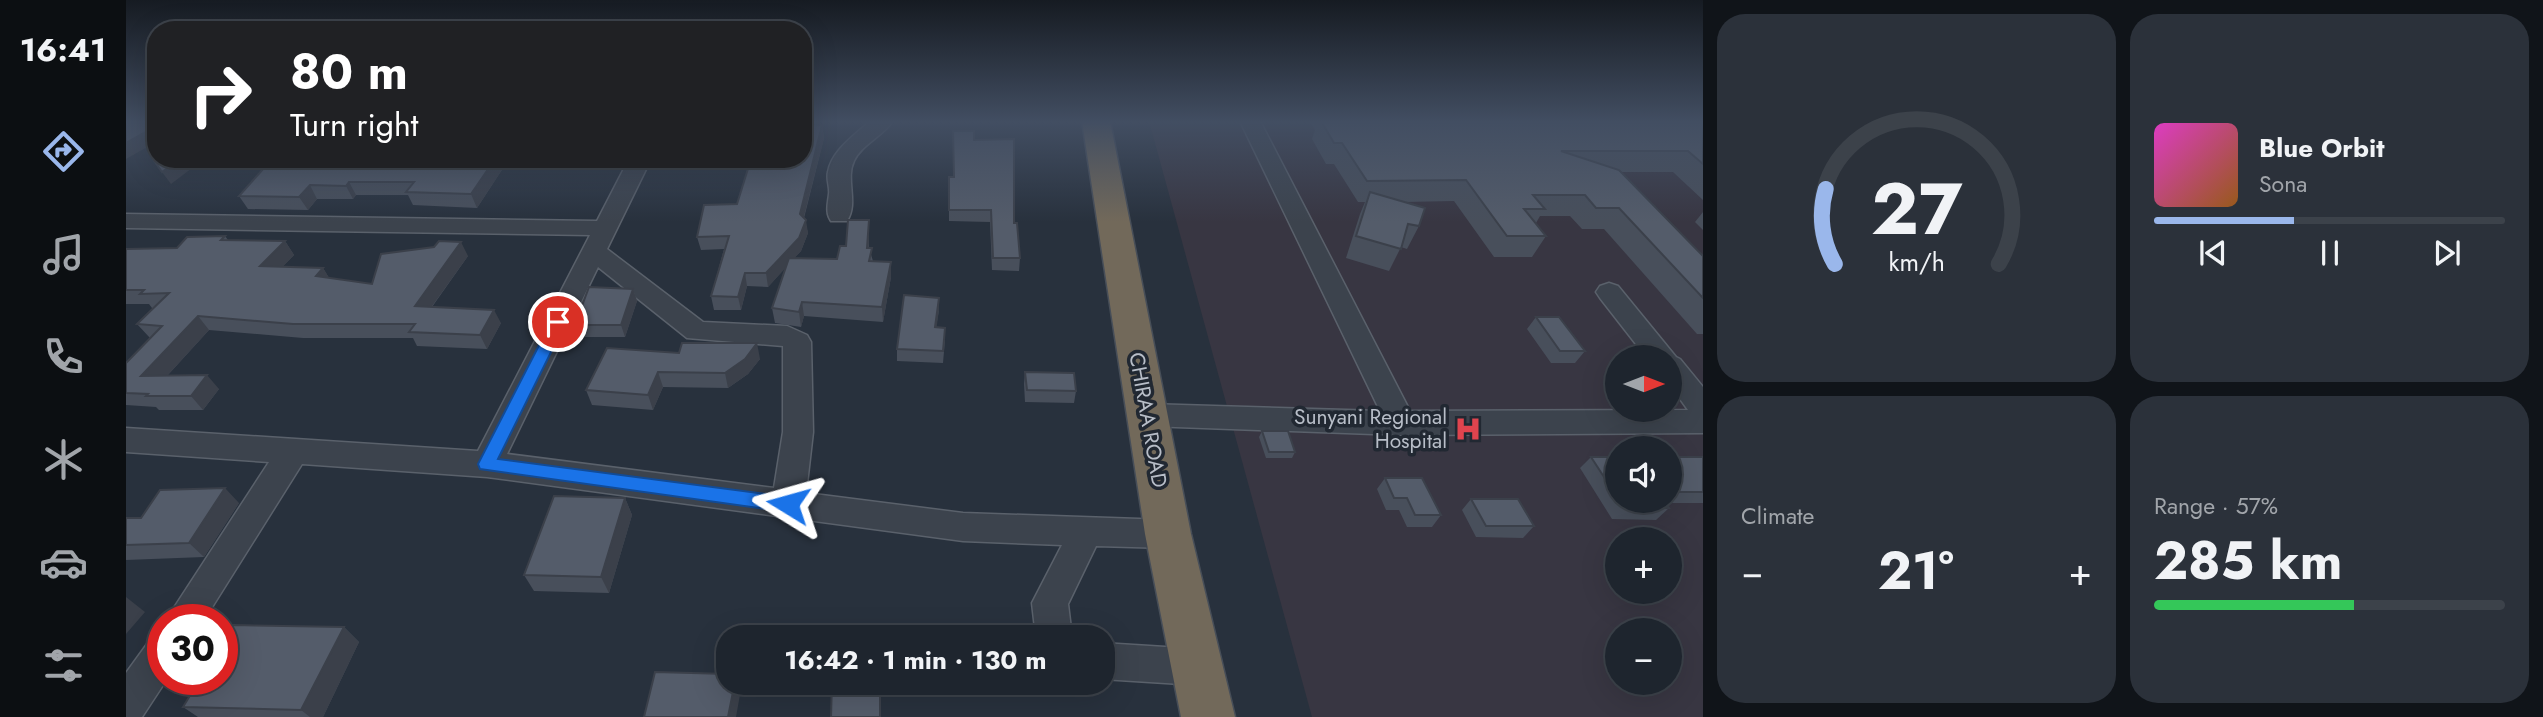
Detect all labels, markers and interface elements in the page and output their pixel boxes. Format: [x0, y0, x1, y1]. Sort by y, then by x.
text: 16:41 [20, 27, 106, 73]
text: 80 m [290, 37, 408, 107]
icon: right [175, 49, 266, 140]
text: Turn right [290, 102, 419, 148]
icon: directions [39, 127, 88, 176]
text: Blue Orbit [2259, 129, 2384, 167]
text: 27 [1871, 156, 1962, 261]
text: Sona [2259, 167, 2307, 201]
icon: music [39, 230, 88, 279]
icon: previous [2194, 234, 2232, 272]
icon: pause [2311, 234, 2349, 272]
icon: next [2428, 234, 2466, 272]
text: km/h [1888, 244, 1945, 280]
pin [528, 292, 588, 352]
icon: arrive [539, 303, 577, 341]
icon: phone [39, 332, 88, 381]
north arrow [1605, 345, 1682, 422]
map controls [1605, 345, 1682, 695]
street label: CHIRAA ROAD [1121, 350, 1175, 490]
place label: Sunyani Regional Hospital [1294, 402, 1447, 456]
hospital icon: Sunyani Regional Hospital [1453, 414, 1483, 444]
icon: climate [39, 435, 88, 484]
button: sound [1605, 436, 1682, 513]
position arrow [751, 467, 825, 541]
text: Range · 57% [2154, 489, 2278, 523]
text: Climate [1741, 499, 1814, 533]
text: 285 km [2154, 523, 2343, 599]
button: + [1605, 527, 1682, 604]
text: 21° [1878, 533, 1954, 609]
icon: car [39, 538, 88, 587]
text: − [1741, 544, 1763, 599]
text: + [2069, 544, 2092, 599]
speed limit sign: 30 [147, 604, 238, 695]
button: − [1605, 618, 1682, 695]
icon: filters [39, 641, 88, 690]
text: 16:42 · 1 min · 130 m [784, 641, 1047, 679]

